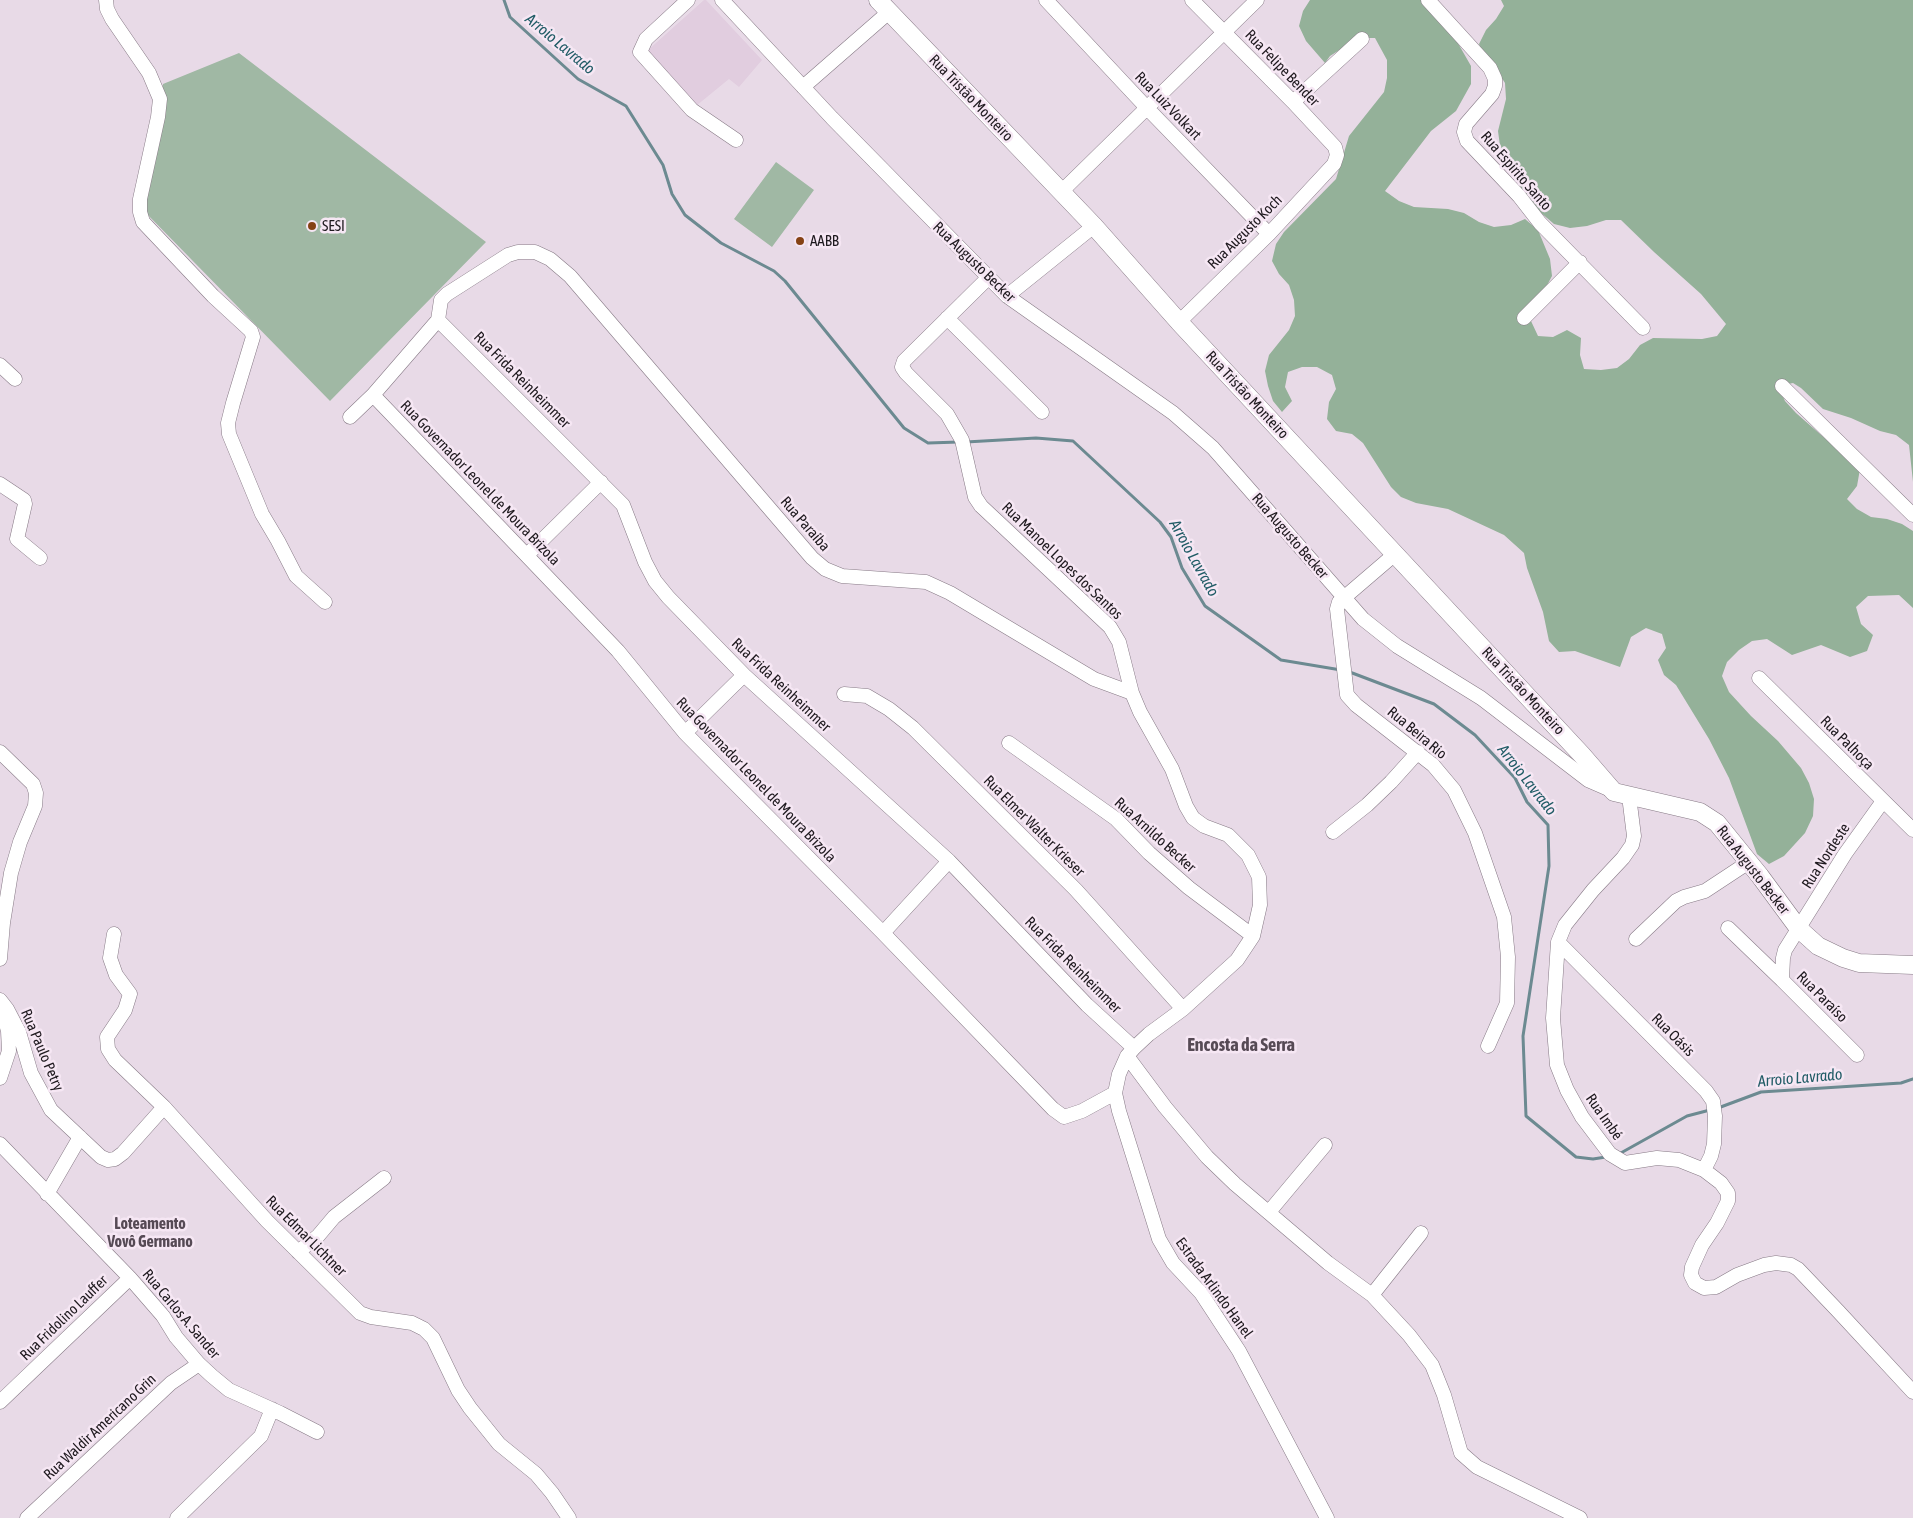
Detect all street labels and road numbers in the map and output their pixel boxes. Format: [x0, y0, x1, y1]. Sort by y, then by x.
street label: Rua Felipe Bender [1241, 26, 1323, 110]
street label: Rua Tristão Monteiro [925, 51, 1017, 145]
street label: Rua Luiz Volkart [1131, 68, 1205, 144]
street label: Rua Espírito Santo [1477, 128, 1555, 214]
street label: Rua Augusto Koch [1204, 191, 1286, 273]
street label: Rua Augusto Becker [929, 218, 1019, 306]
street label: Rua Frida Reinheimmer [470, 328, 574, 432]
street label: Rua Tristão Monteiro [1202, 347, 1292, 443]
street label: Rua Governador Leonel de Moura Brizola [396, 397, 564, 569]
street label: Rua Augusto Becker [1248, 490, 1332, 582]
street label: Rua Paraíba [776, 493, 834, 555]
street label: Rua Manoel Lopes dos Santos [998, 499, 1126, 623]
street label: Rua Frida Reinheimmer [728, 634, 834, 736]
street label: Rua Tristão Monteiro [1478, 643, 1568, 739]
street label: Rua Governador Leonel de Moura Brizola [672, 694, 840, 866]
street label: Rua Beira Rio [1384, 703, 1450, 763]
street label: Rua Palhoça [1816, 712, 1878, 774]
street label: Rua Elmer Walter Krieser [980, 772, 1088, 880]
street label: Rua Arnildo Becker [1111, 794, 1199, 876]
street label: Rua Nordeste [1798, 820, 1854, 892]
street label: Rua Augusto Becker [1713, 822, 1793, 918]
street label: Rua Frida Reinheimmer [1021, 913, 1125, 1017]
street label: Rua Paraíso [1793, 968, 1851, 1026]
street label: Rua Paulo Petry [17, 1006, 67, 1094]
street label: Rua Oásis [1648, 1010, 1698, 1060]
street label: Rua Imbé [1582, 1090, 1626, 1144]
street label: Rua Edmar Lichtner [262, 1192, 350, 1280]
street label: Estrada Arlindo Hanel [1172, 1234, 1256, 1342]
street label: Rua Carlos A. Sander [138, 1266, 224, 1362]
street label: Rua Fridolino Lauffer [16, 1272, 112, 1364]
street label: Rua Waldir Americano Grin [40, 1370, 160, 1484]

